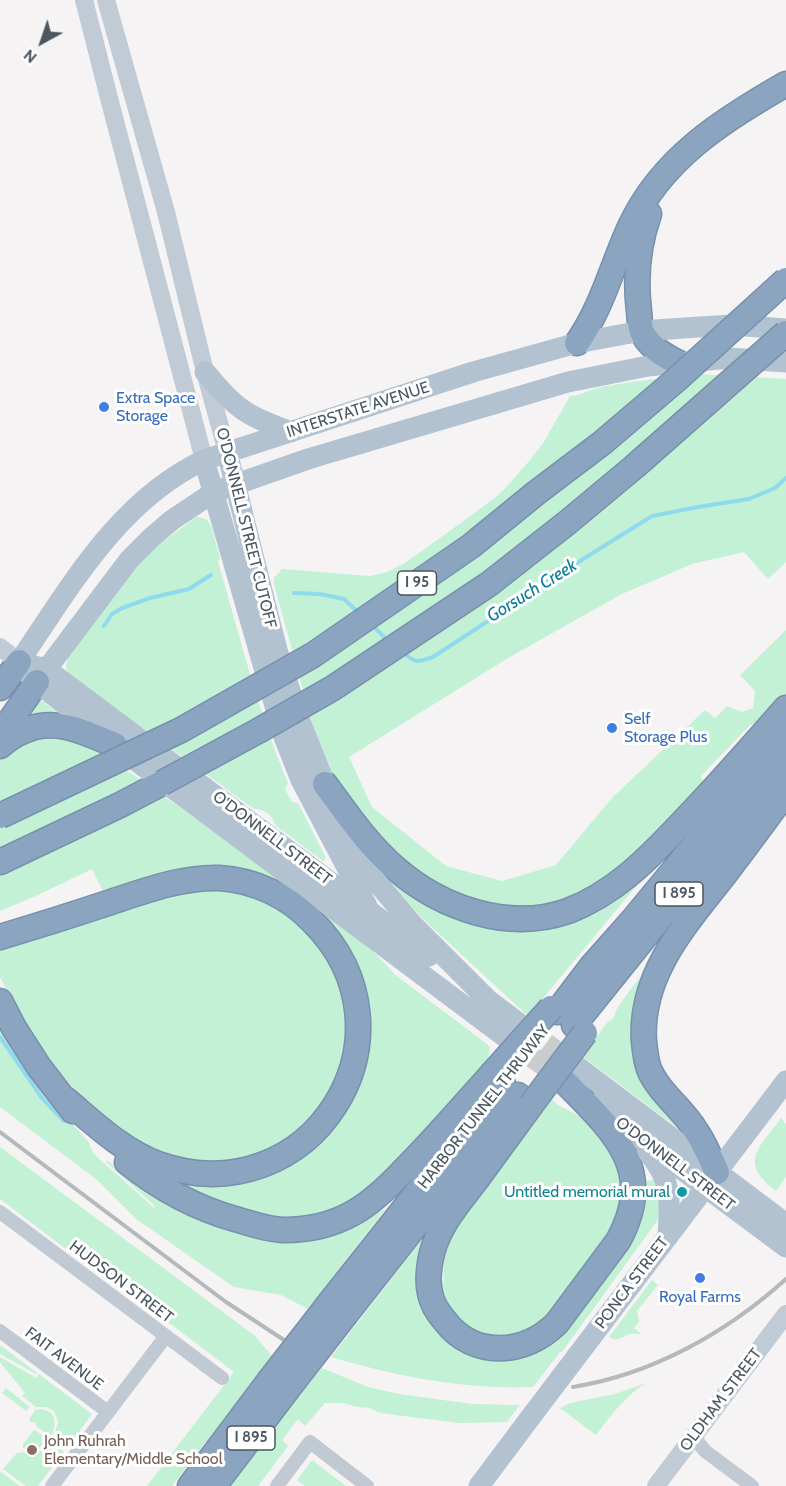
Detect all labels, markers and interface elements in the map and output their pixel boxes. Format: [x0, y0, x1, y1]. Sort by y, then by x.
north arrow [12, 12, 72, 72]
text: N [20, 45, 41, 67]
street label: INTERSTATE AVENUE [284, 378, 432, 442]
place label: Extra Space Storage [116, 388, 195, 426]
marker: Extra Space Storage [97, 400, 111, 414]
street label: O'DONNELL STREET CUTOFF [212, 426, 280, 630]
water label: Gorsuch Creek [483, 555, 581, 627]
road number: I 95 [398, 571, 436, 595]
place label: Self Storage Plus [624, 709, 707, 747]
marker: Self Storage Plus [605, 721, 619, 735]
street label: O'DONNELL STREET [209, 787, 335, 889]
road number: I 895 [655, 882, 703, 906]
street label: HARBOR TUNNEL THRUWAY [414, 1021, 554, 1193]
street label: O'DONNELL STREET [612, 1113, 738, 1215]
place label: Untitled memorial mural [504, 1182, 670, 1202]
marker: Untitled memorial mural [675, 1185, 689, 1199]
street label: PONCA STREET [591, 1233, 673, 1333]
street label: HUDSON STREET [65, 1237, 177, 1327]
marker: Royal Farms [693, 1271, 707, 1285]
place label: Royal Farms [659, 1287, 741, 1307]
street label: FAIT AVENUE [21, 1323, 107, 1395]
street label: OLDHAM STREET [676, 1345, 766, 1455]
road number: I 895 [227, 1426, 275, 1450]
place label: John Ruhrah Elementary/Middle School [44, 1431, 222, 1469]
marker: John Ruhrah Elementary/Middle School [25, 1443, 39, 1457]

